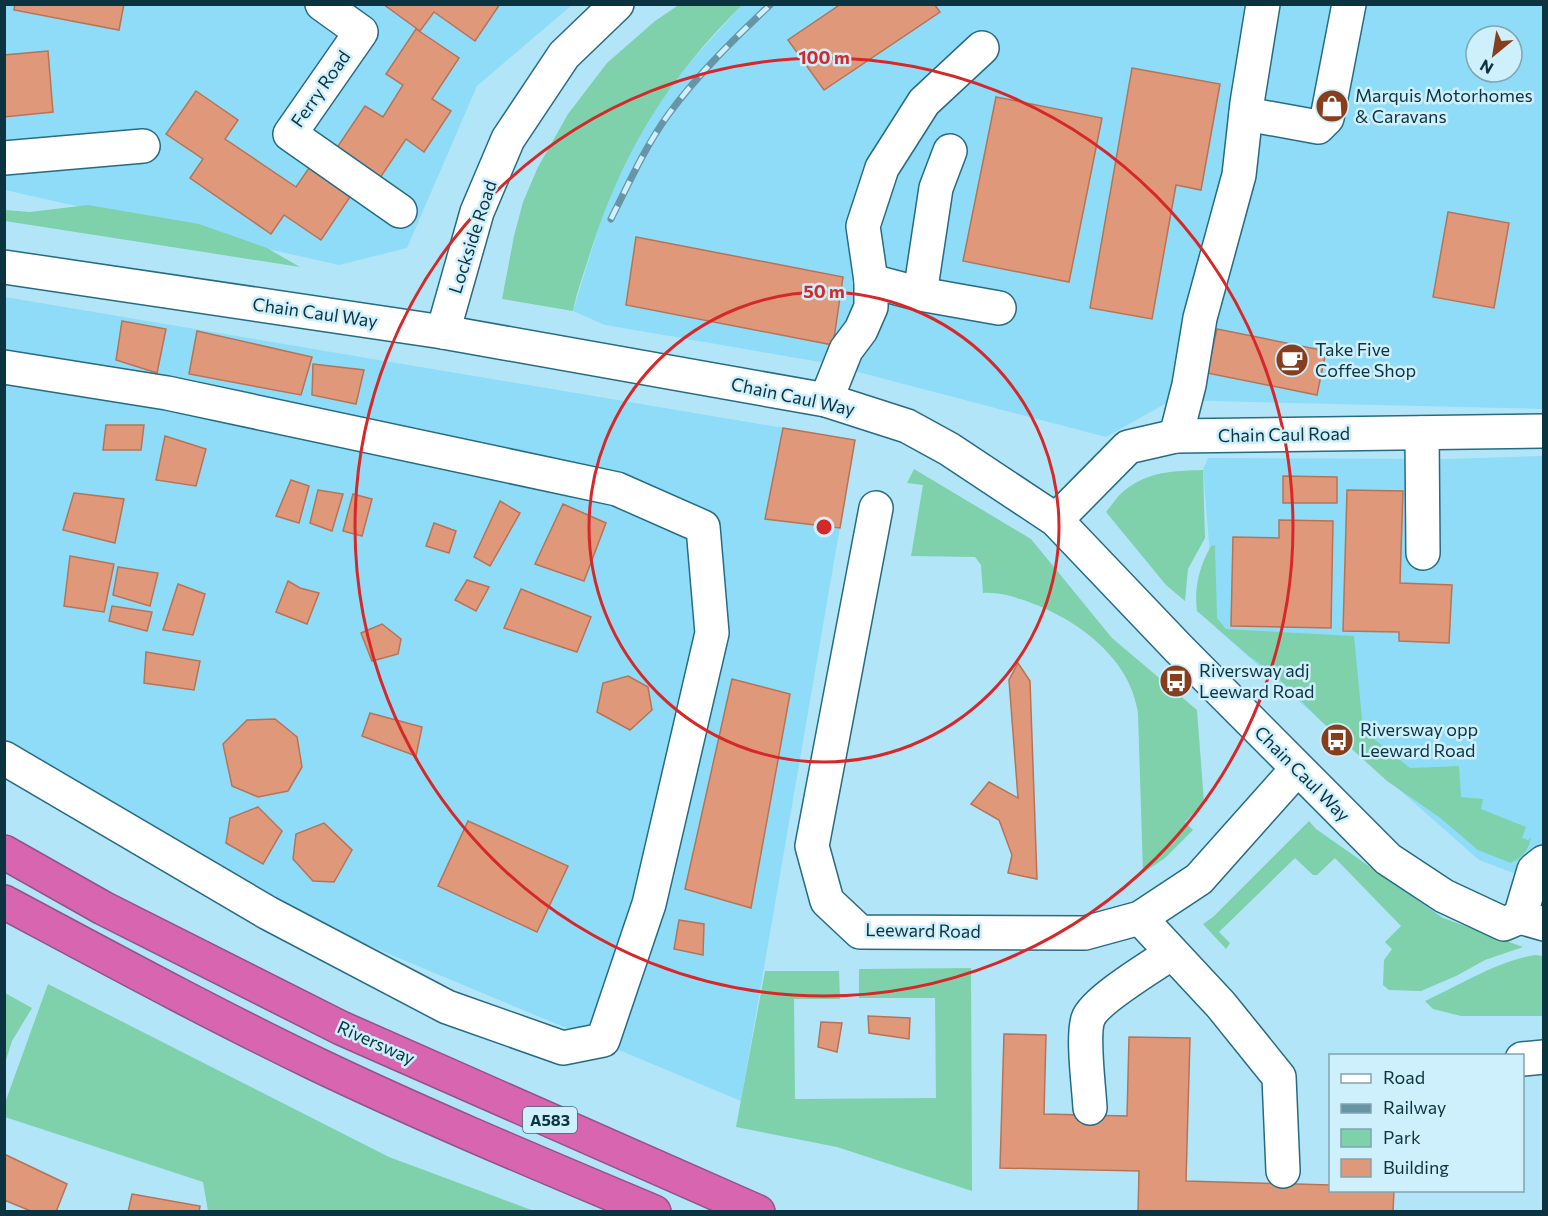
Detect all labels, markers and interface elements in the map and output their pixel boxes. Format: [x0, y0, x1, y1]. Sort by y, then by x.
north arrow [1464, 24, 1524, 84]
street label: Ferry Road [286, 46, 355, 131]
text: 100 m [798, 46, 850, 68]
text: N [1476, 56, 1496, 79]
place label: Marquis Motorhomes & Caravans [1355, 84, 1533, 127]
shop icon: Marquis Motorhomes & Caravans [1314, 88, 1350, 124]
street label: Lockside Road [443, 177, 501, 296]
text: 50 m [803, 280, 845, 302]
street label: Chain Caul Way [251, 292, 379, 332]
place label: Take Five Coffee Shop [1315, 338, 1416, 381]
cafe icon: Take Five Coffee Shop [1274, 342, 1310, 378]
street label: Chain Caul Way [729, 372, 857, 420]
street label: Chain Caul Road [1218, 422, 1350, 446]
centre of rings [814, 517, 834, 537]
place label: Riversway adj Leeward Road [1199, 659, 1314, 702]
bus stop icon: Riversway adj Leeward Road [1158, 663, 1194, 699]
place label: Riversway opp Leeward Road [1360, 718, 1478, 761]
street label: Chain Caul Way [1250, 721, 1355, 826]
bus stop icon: Riversway opp Leeward Road [1319, 722, 1355, 758]
street label: Leeward Road [865, 918, 981, 942]
street label: Riversway [334, 1015, 419, 1069]
legend [1329, 1054, 1524, 1192]
text: Road [1383, 1066, 1425, 1088]
text: Railway [1383, 1096, 1446, 1118]
road number: A583 [523, 1107, 577, 1133]
text: Park [1383, 1126, 1421, 1148]
text: Building [1383, 1156, 1449, 1178]

